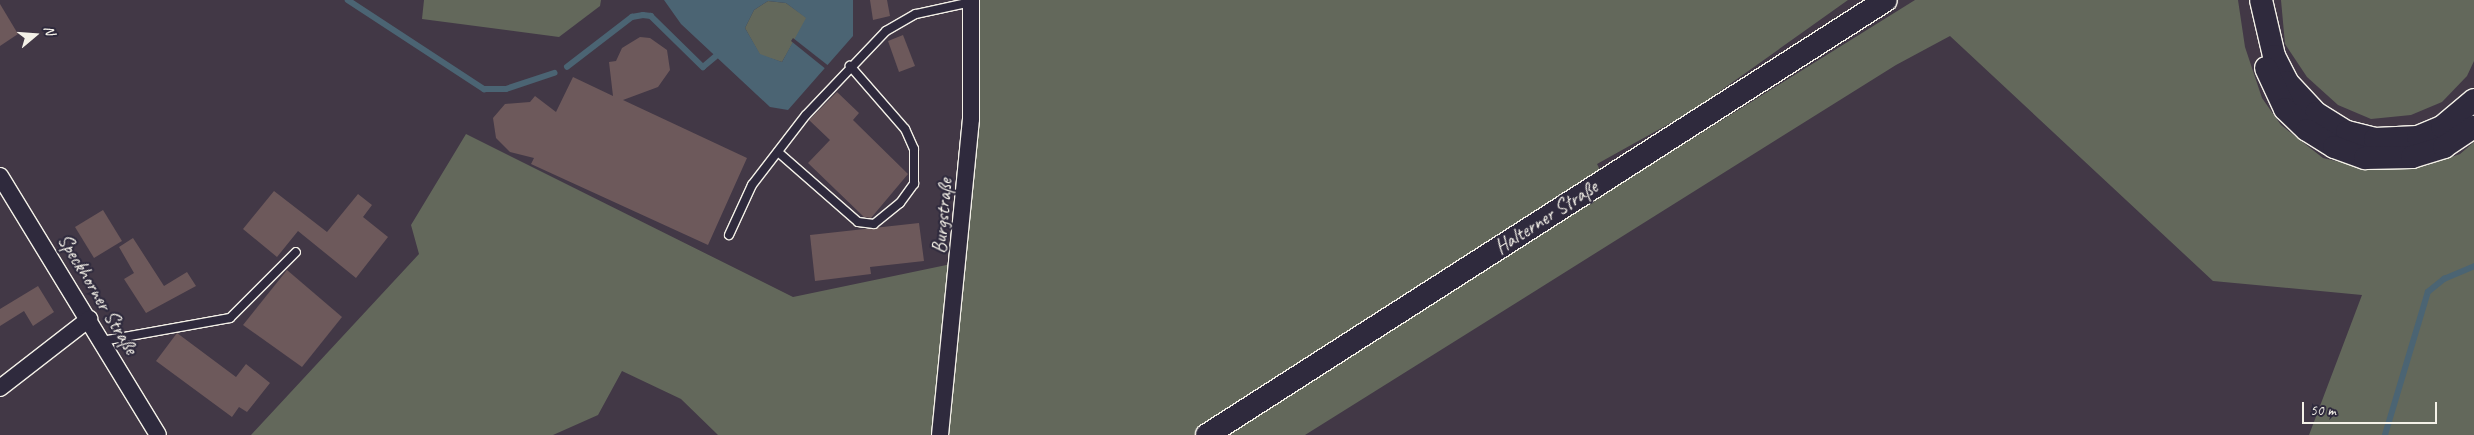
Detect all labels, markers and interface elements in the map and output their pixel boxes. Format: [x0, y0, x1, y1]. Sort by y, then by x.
north arrow [10, 10, 60, 60]
text: N [40, 23, 59, 37]
street label: Halterner Straße [1490, 175, 1602, 259]
street label: Burgstraße [927, 177, 957, 255]
street label: Speckhorner Straße [53, 229, 143, 359]
scale bar [2304, 392, 2439, 424]
text: 50 m [2310, 401, 2336, 420]

